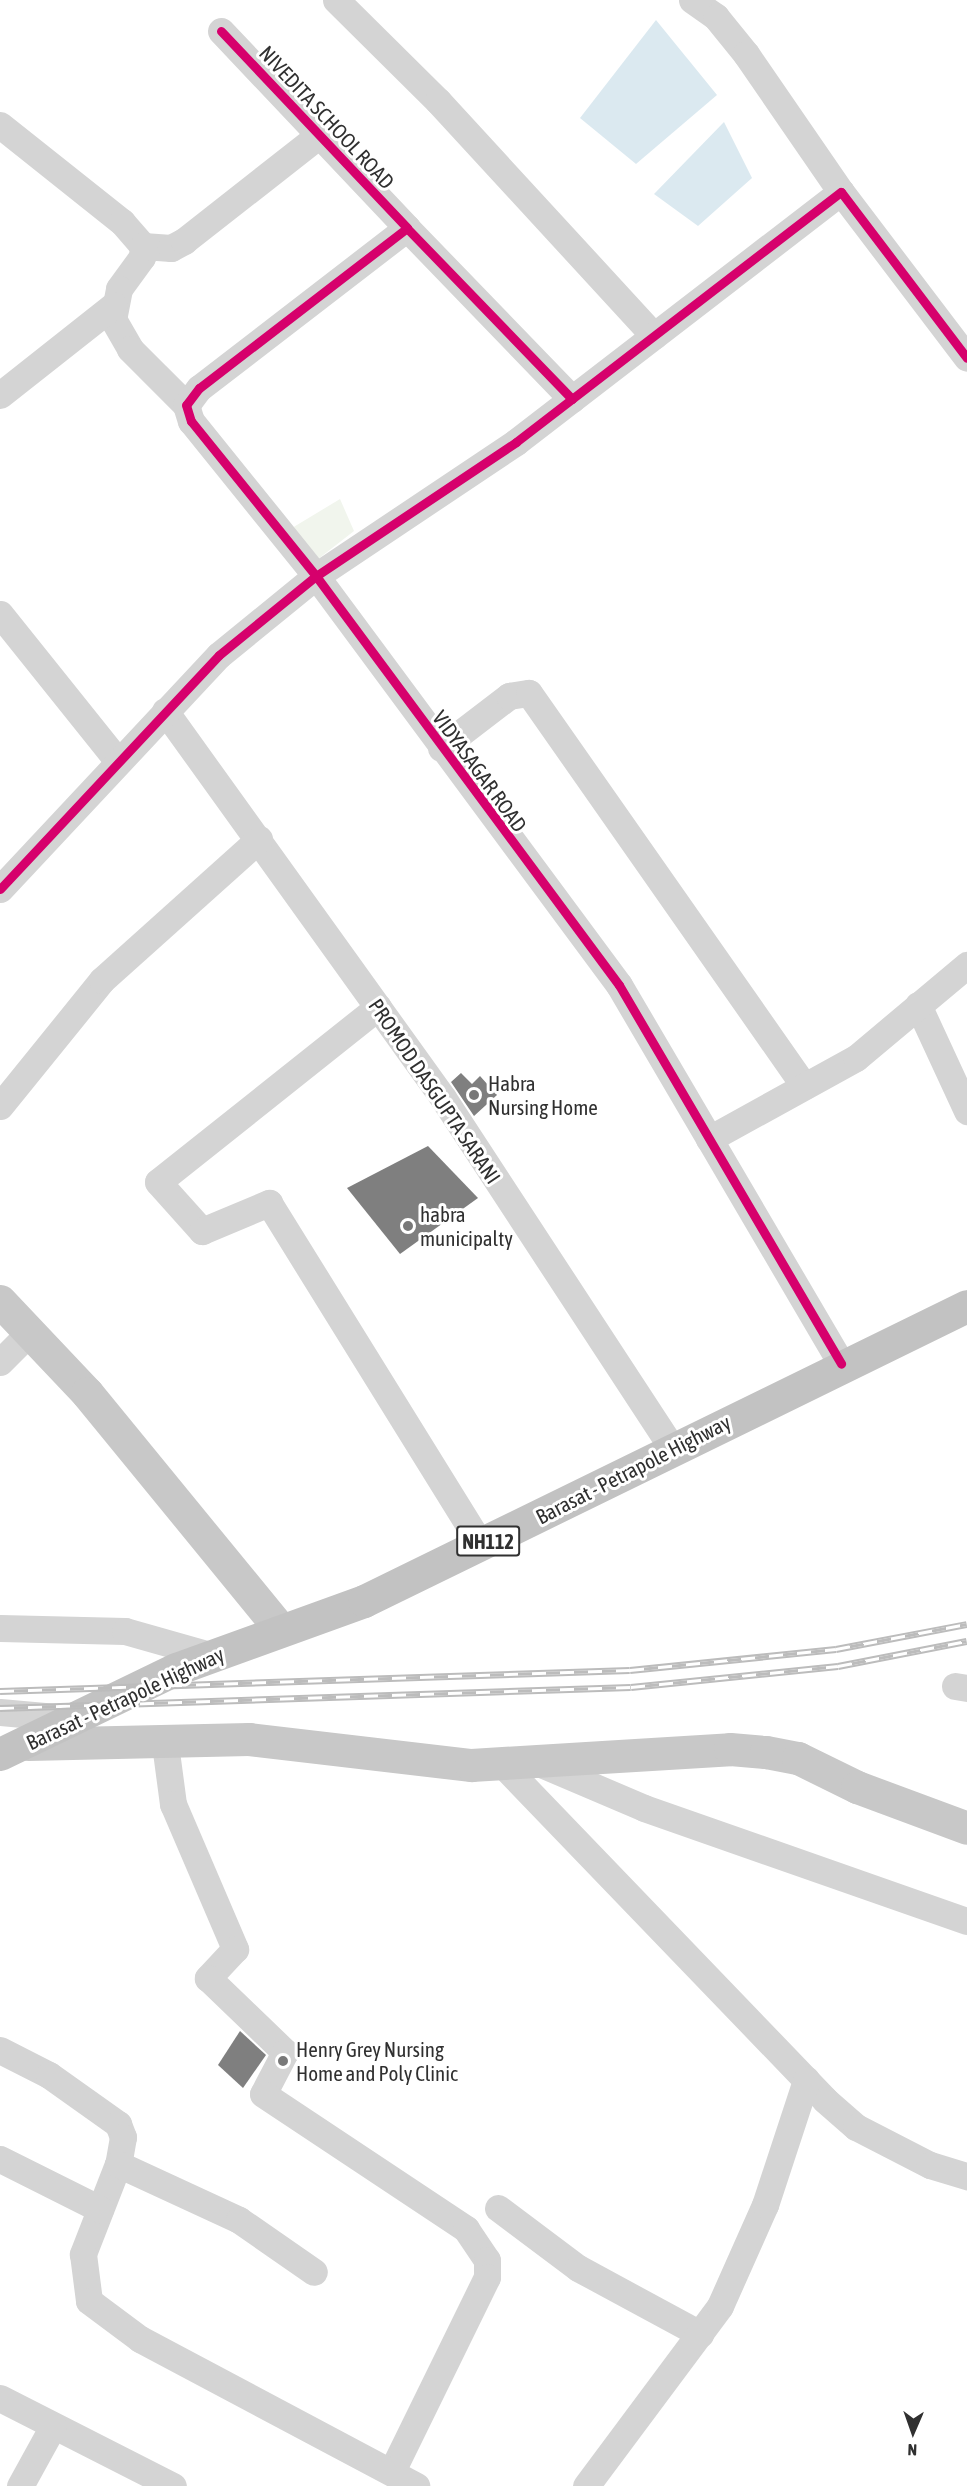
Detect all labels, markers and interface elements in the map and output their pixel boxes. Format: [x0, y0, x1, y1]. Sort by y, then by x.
street label: NIVEDITA SCHOOL ROAD [254, 40, 400, 194]
street label: VIDYASAGAR ROAD [428, 705, 532, 837]
street label: PROMOD DASGUPTA SARANI [364, 994, 506, 1188]
place label: Habra Nursing Home [488, 1070, 598, 1120]
marker: Habra Nursing Home [465, 1086, 483, 1104]
place label: habra municipalty [420, 1201, 513, 1251]
marker: habra municipalty [401, 1219, 415, 1233]
street label: Barasat - Petrapole Highway [531, 1409, 735, 1529]
road number: NH112 [455, 1524, 521, 1558]
street label: Barasat - Petrapole Highway [22, 1641, 228, 1755]
place label: Henry Grey Nursing Home and Poly Clinic [296, 2036, 458, 2086]
marker: Henry Grey Nursing Home and Poly Clinic [274, 2052, 292, 2070]
north arrow [883, 2402, 943, 2462]
text: N [907, 2441, 917, 2459]

